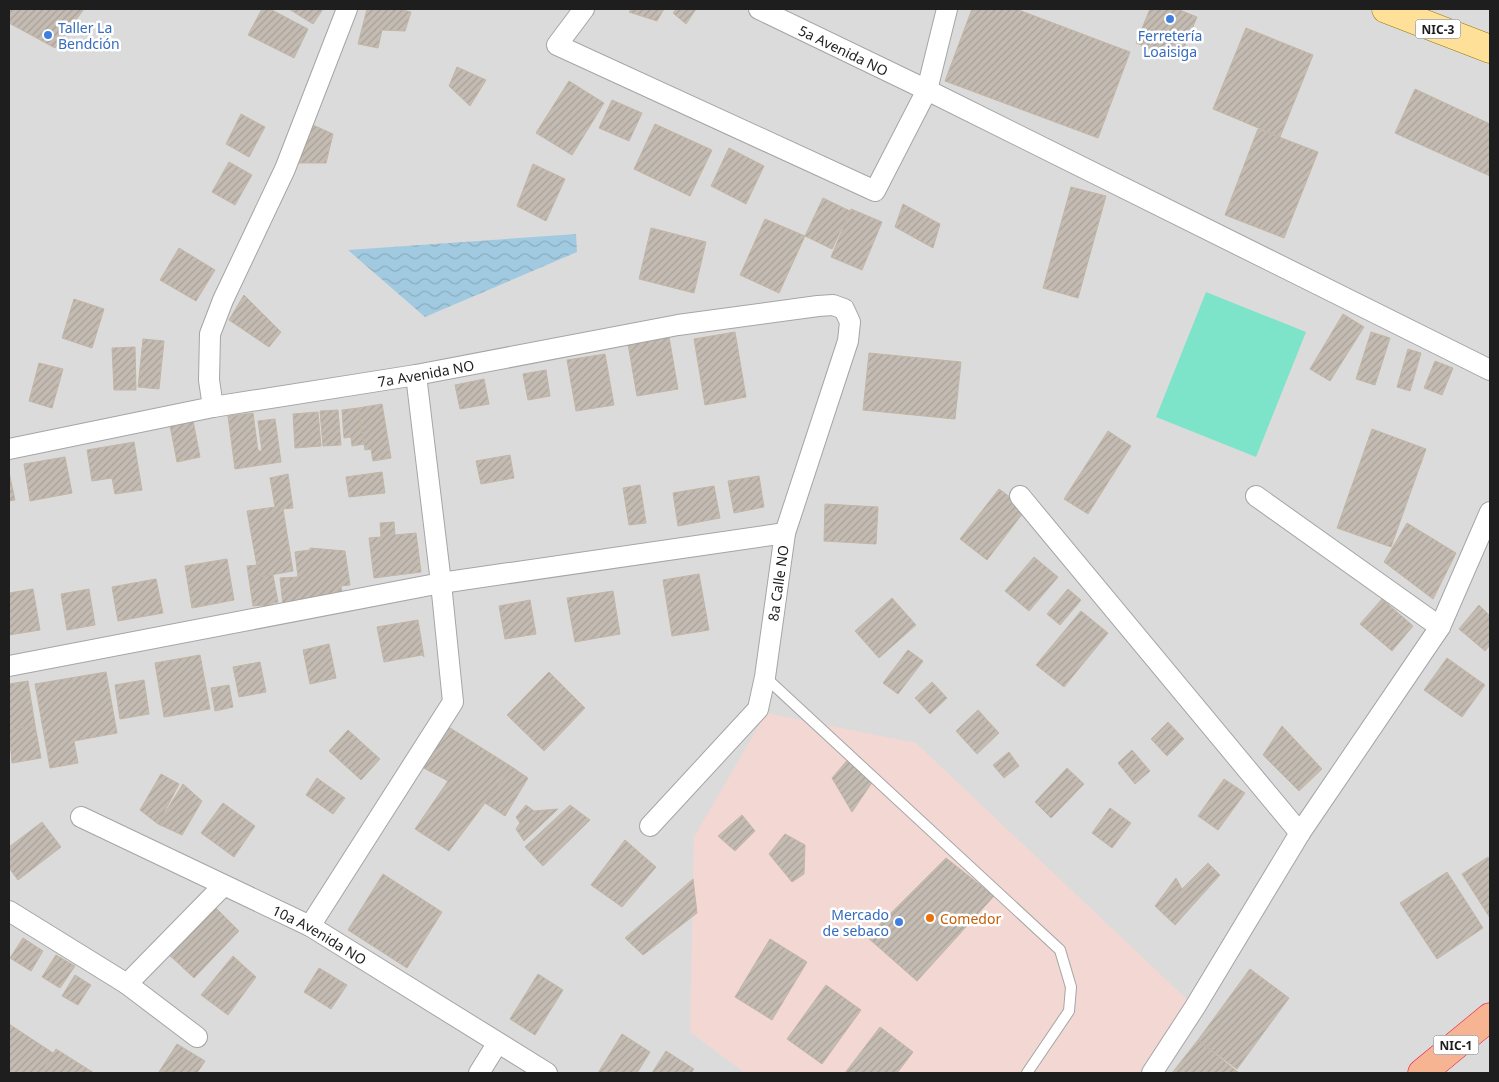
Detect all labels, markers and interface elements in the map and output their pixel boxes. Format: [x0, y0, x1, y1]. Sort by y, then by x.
marker: Ferretería Loaisiga [1164, 13, 1176, 25]
place label: Taller La Bendción [58, 18, 120, 53]
street label: 5a Avenida NO [796, 20, 892, 80]
road number: NIC-3 [1416, 20, 1460, 38]
place label: Ferretería Loaisiga [1138, 26, 1202, 61]
marker: Taller La Bendción [42, 29, 54, 41]
street label: 7a Avenida NO [376, 355, 476, 390]
street label: 8a Calle NO [763, 544, 793, 622]
street label: 10a Avenida NO [269, 900, 370, 968]
place label: Mercado de sebaco [823, 905, 889, 940]
place label: Comedor [940, 909, 1001, 928]
marker: Comedor [924, 912, 936, 924]
marker: Mercado de sebaco [893, 916, 905, 928]
road number: NIC-1 [1434, 1036, 1478, 1054]

